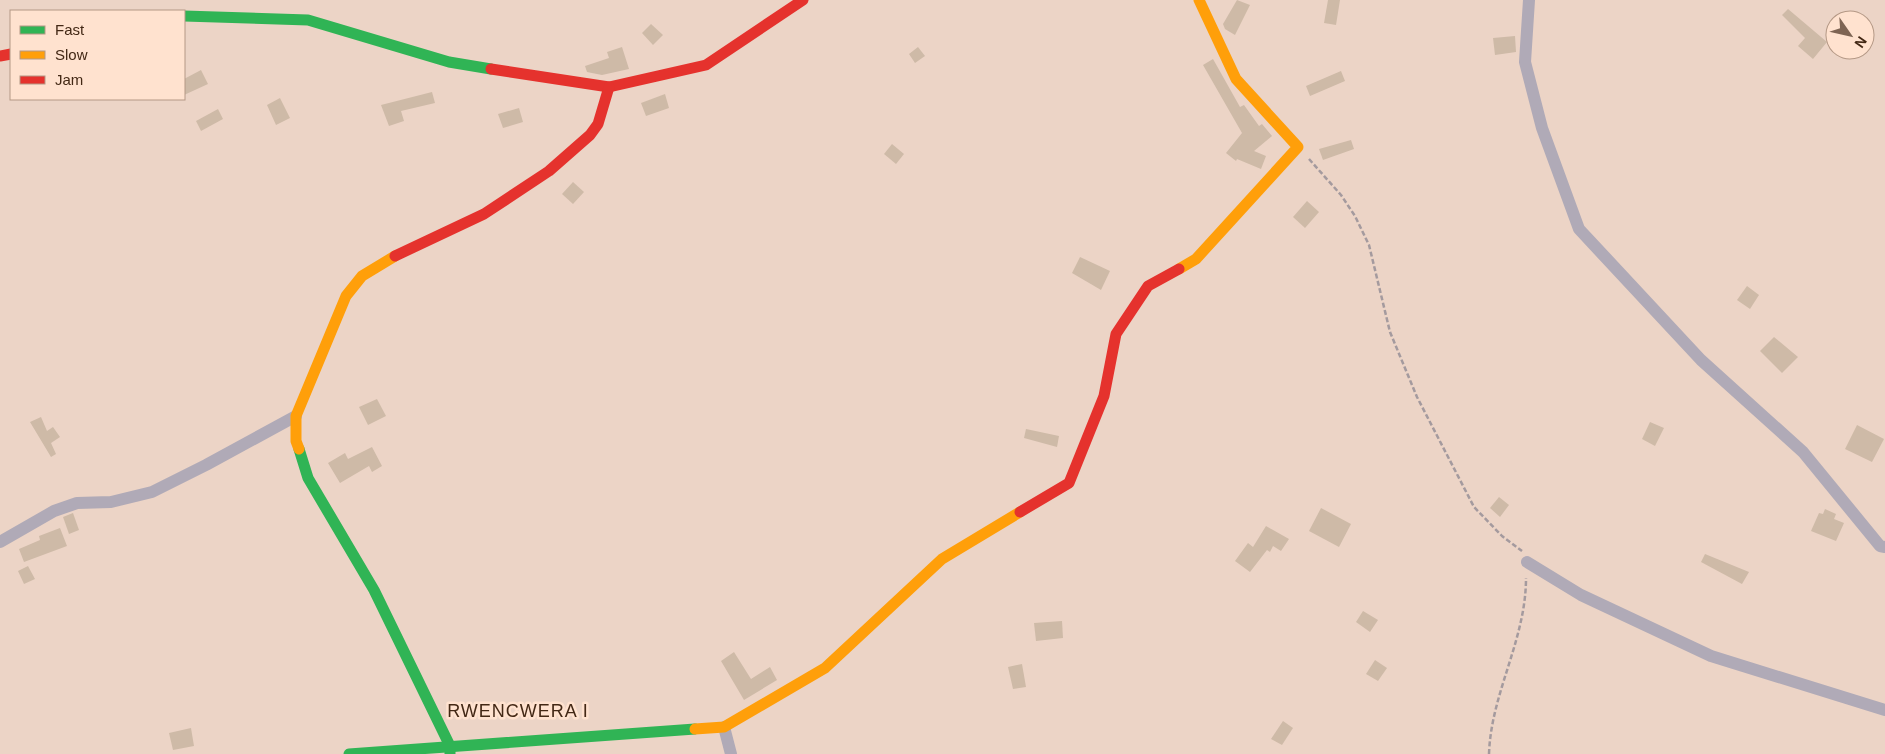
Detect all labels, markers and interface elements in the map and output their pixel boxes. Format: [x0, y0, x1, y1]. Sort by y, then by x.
legend [10, 10, 185, 100]
north arrow [1825, 10, 1875, 60]
text: Fast [55, 21, 85, 38]
text: N [1851, 34, 1870, 51]
text: Slow [55, 46, 88, 63]
text: Jam [55, 71, 83, 88]
district label: RWENCWERA I [447, 701, 589, 721]

